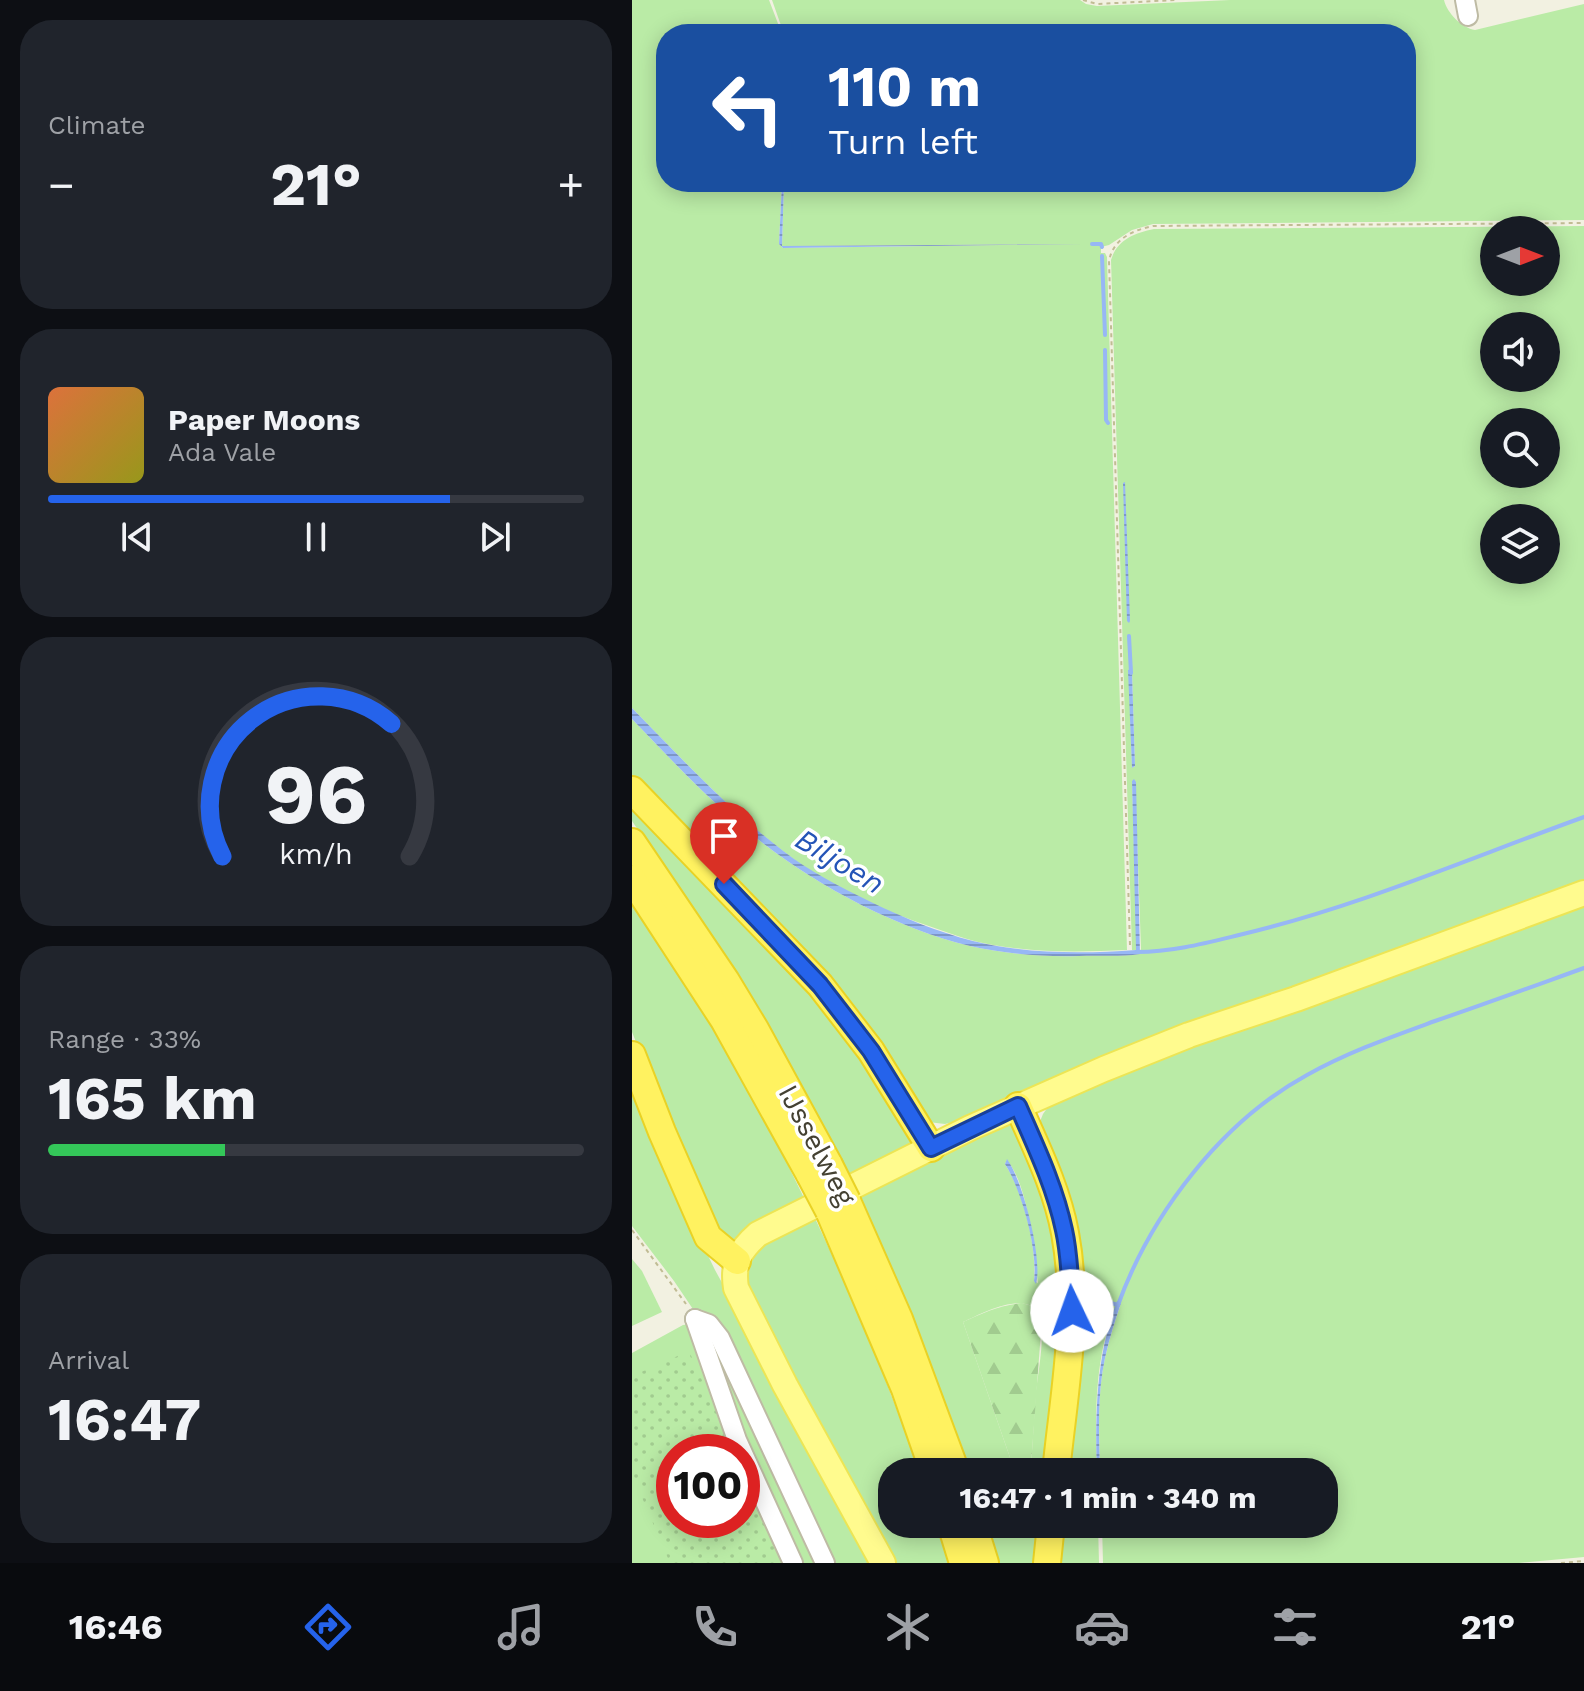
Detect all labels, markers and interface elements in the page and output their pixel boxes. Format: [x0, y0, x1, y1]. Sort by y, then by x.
text: 110 m [828, 54, 981, 120]
icon: left [696, 56, 800, 160]
text: Climate [48, 110, 146, 140]
text: Turn left [828, 121, 978, 163]
text: 21° [270, 149, 362, 220]
text: − [48, 159, 75, 211]
text: + [557, 159, 584, 211]
north arrow [1480, 216, 1560, 296]
map controls [1480, 216, 1560, 584]
button: sound [1480, 312, 1560, 392]
text: Paper Moons [168, 402, 360, 437]
button: search [1480, 408, 1560, 488]
text: Ada Vale [168, 437, 276, 467]
button: layers [1480, 504, 1560, 584]
icon: previous [115, 515, 159, 559]
icon: pause [294, 515, 338, 559]
icon: next [473, 515, 517, 559]
text: 96 [265, 746, 367, 843]
pin [690, 802, 758, 884]
icon: arrive [702, 814, 746, 858]
water label: Biljoen [789, 821, 891, 901]
text: km/h [279, 838, 353, 872]
text: Range · 33% [48, 1024, 201, 1054]
text: 165 km [48, 1063, 257, 1134]
street label: IJsselweg [772, 1079, 863, 1211]
position arrow [1030, 1269, 1114, 1353]
text: Arrival [48, 1345, 129, 1375]
text: 16:47 [48, 1384, 201, 1455]
speed limit sign: 100 [656, 1434, 760, 1538]
text: 16:47 · 1 min · 340 m [960, 1480, 1256, 1515]
icon: directions [300, 1599, 356, 1655]
icon: music [493, 1599, 549, 1655]
icon: phone [687, 1599, 743, 1655]
icon: climate [880, 1599, 936, 1655]
icon: car [1074, 1599, 1130, 1655]
icon: filters [1267, 1599, 1323, 1655]
text: 16:46 [69, 1606, 163, 1648]
text: 21° [1460, 1606, 1515, 1648]

